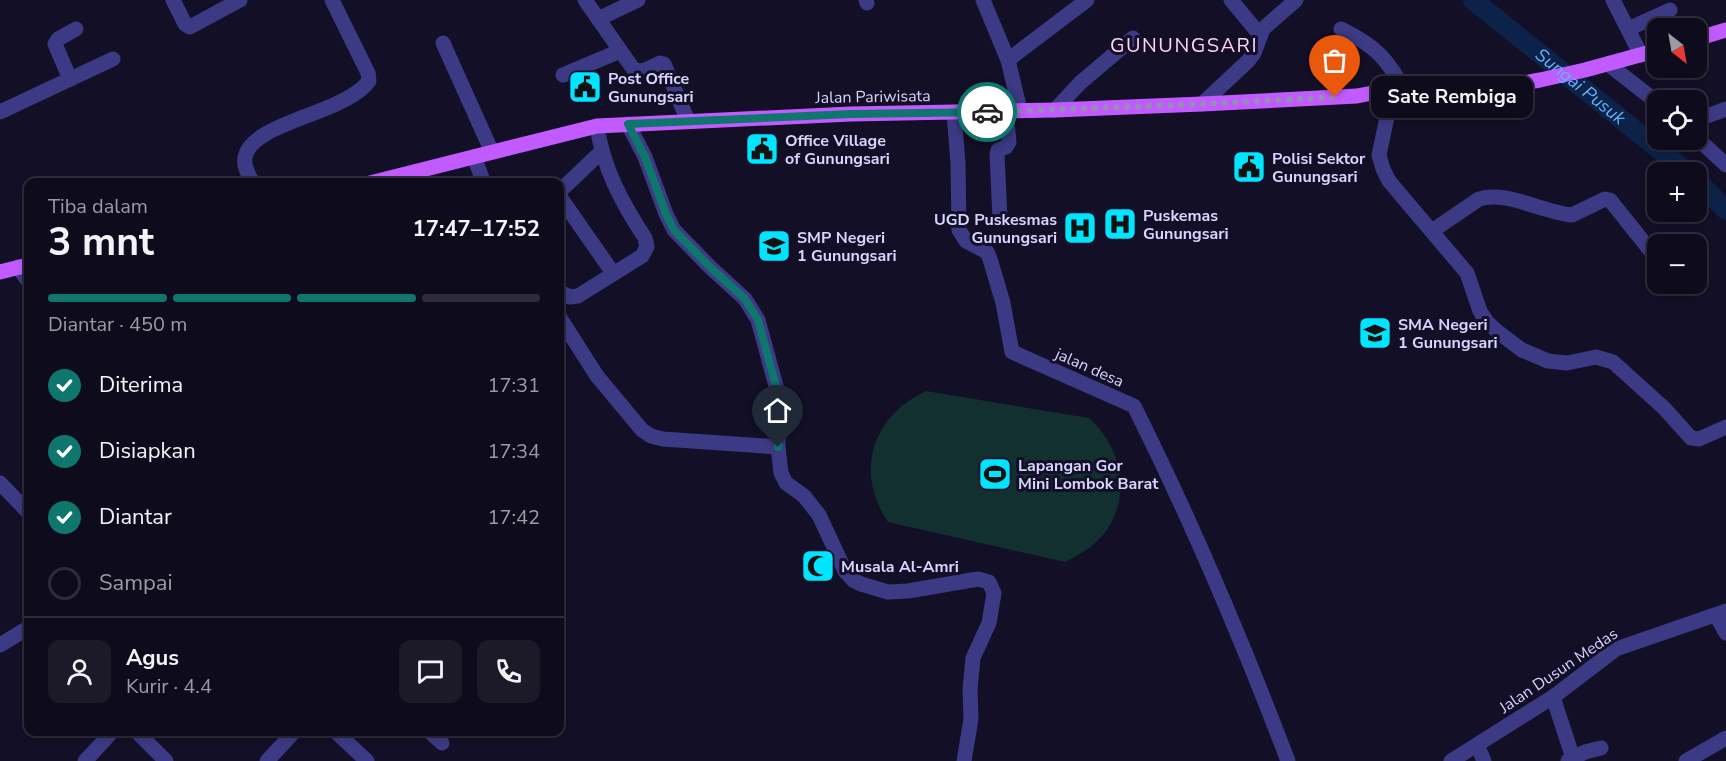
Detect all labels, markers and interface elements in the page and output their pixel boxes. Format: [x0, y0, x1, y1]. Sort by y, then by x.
north arrow [1647, 18, 1707, 78]
map controls [1647, 18, 1707, 294]
district label: GUNUNGSARI [1110, 32, 1258, 59]
pin [1309, 35, 1360, 97]
water label: Sungai Pusuk [1530, 43, 1632, 131]
icon: bag [1318, 44, 1351, 77]
place label: Post Office Gunungsari [608, 68, 694, 108]
public building icon: Post Office Gunungsari [567, 69, 603, 105]
callout: Sate Rembiga [1371, 76, 1533, 118]
courier [957, 82, 1017, 142]
text: Sate Rembiga [1387, 83, 1517, 110]
street label: Jalan Pariwisata [814, 85, 931, 109]
button: locate [1647, 90, 1707, 150]
icon: car [971, 96, 1004, 129]
place label: Office Village of Gunungsari [785, 130, 890, 170]
public building icon: Office Village of Gunungsari [744, 131, 780, 167]
place label: Polisi Sektor Gunungsari [1272, 148, 1366, 188]
public building icon: Polisi Sektor Gunungsari [1231, 149, 1267, 185]
button: + [1647, 162, 1707, 222]
text: Tiba dalam [48, 193, 148, 220]
place label: Puskemas Gunungsari [1143, 205, 1229, 245]
hospital icon: Puskemas Gunungsari [1102, 206, 1138, 242]
place label: UGD Puskesmas Gunungsari [934, 209, 1057, 249]
hospital icon: UGD Puskesmas Gunungsari [1062, 210, 1098, 246]
text: 17:47–17:52 [412, 214, 540, 244]
text: 3 mnt [48, 216, 154, 269]
place label: SMP Negeri 1 Gunungsari [797, 227, 897, 267]
school or university icon: SMP Negeri 1 Gunungsari [756, 228, 792, 264]
button: − [1647, 234, 1707, 294]
text: Diantar · 450 m [48, 311, 187, 338]
place label: SMA Negeri 1 Gunungsari [1398, 314, 1498, 354]
school or university icon: SMA Negeri 1 Gunungsari [1357, 315, 1393, 351]
street label: jalan desa [1051, 343, 1127, 393]
icon: check [48, 369, 81, 402]
text: Diterima [99, 370, 183, 400]
text: 17:31 [487, 372, 540, 399]
pin [752, 385, 803, 447]
icon: home [761, 394, 794, 427]
icon: check [48, 435, 81, 468]
text: Disiapkan [99, 436, 196, 466]
text: 17:34 [487, 438, 540, 465]
place label: Lapangan Gor Mini Lombok Barat [1018, 455, 1159, 495]
sports icon: Lapangan Gor Mini Lombok Barat [977, 456, 1013, 492]
icon: check [48, 501, 81, 534]
text: Diantar [99, 502, 172, 532]
text: 17:42 [487, 504, 540, 531]
mosque icon: Musala Al-Amri [800, 548, 836, 584]
place label: Musala Al-Amri [841, 556, 959, 578]
text: Sampai [99, 568, 173, 598]
street label: Jalan Dusun Medas [1494, 623, 1622, 719]
button: person [48, 640, 111, 703]
button: chat [399, 640, 462, 703]
button: phone [477, 640, 540, 703]
text: Agus [126, 643, 179, 673]
text: Kurir · 4.4 [126, 673, 212, 700]

